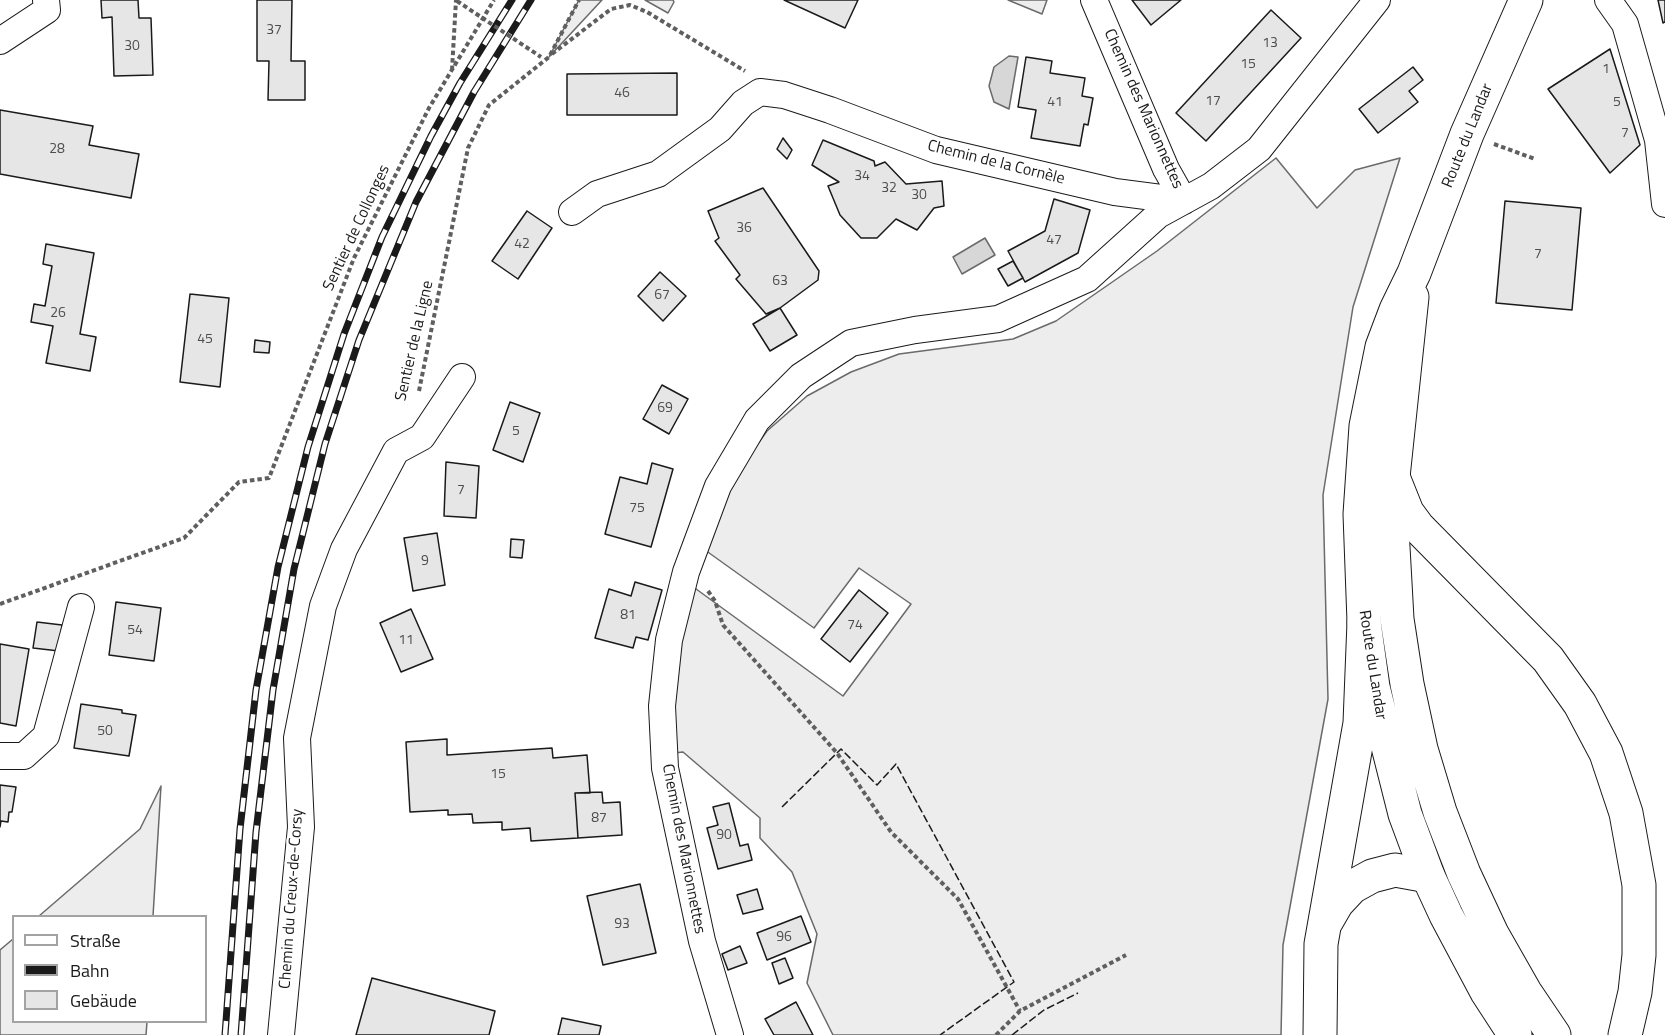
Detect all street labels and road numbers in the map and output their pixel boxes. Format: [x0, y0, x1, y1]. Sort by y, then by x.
street label: Chemin des Marionnettes [1099, 26, 1187, 192]
street label: Route du Landar [1438, 81, 1498, 191]
street label: Chemin de la Cornèle [925, 137, 1067, 189]
street label: Sentier de Collonges [319, 162, 395, 294]
street label: Sentier de la Ligne [392, 279, 438, 403]
street label: Route du Landar [1354, 609, 1390, 721]
street label: Chemin des Marionnettes [657, 762, 709, 936]
street label: Chemin du Creux-de-Corsy [276, 808, 308, 990]

